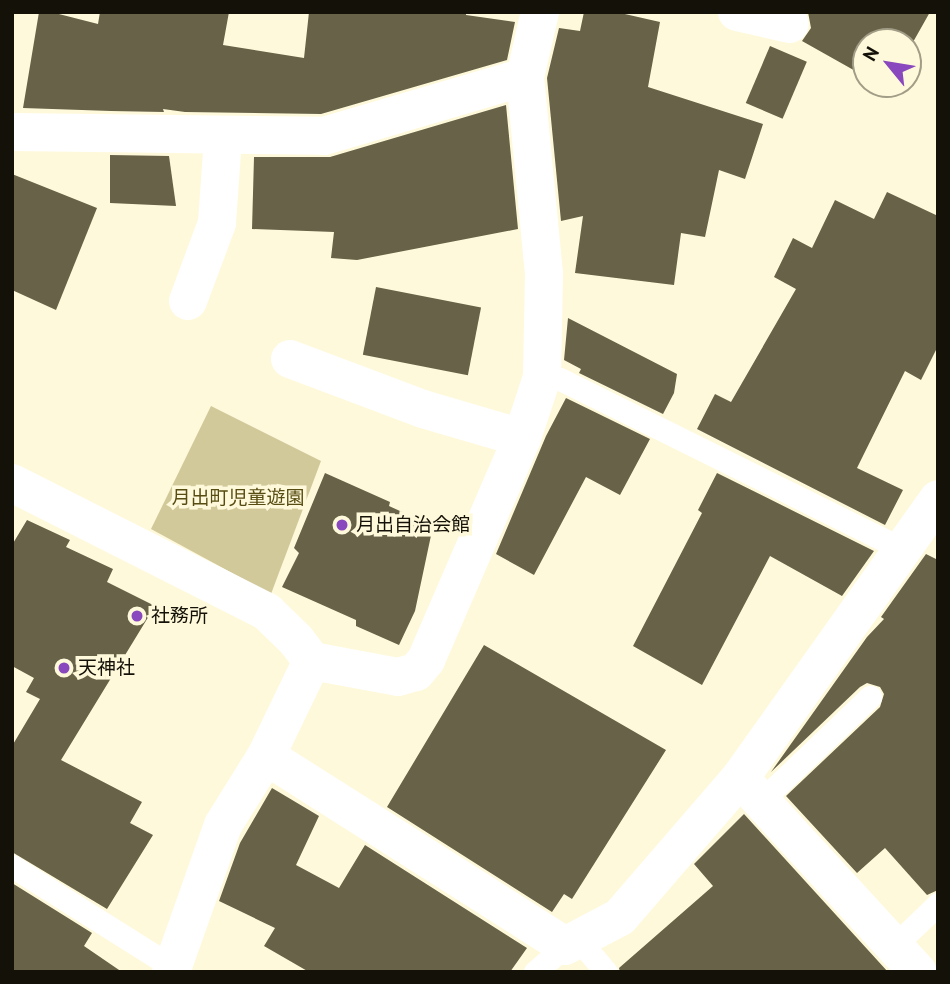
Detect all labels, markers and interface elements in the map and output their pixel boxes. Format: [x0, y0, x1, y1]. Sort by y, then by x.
north arrow [852, 28, 922, 98]
text: N [857, 42, 884, 65]
park label: 月出町児童遊園 [172, 487, 304, 509]
place label: 月出自治会館 [356, 514, 470, 536]
marker: 月出自治会館 [334, 517, 350, 533]
place label: 社務所 [151, 605, 208, 627]
marker: 社務所 [129, 608, 145, 624]
place label: 天神社 [78, 657, 135, 679]
marker: 天神社 [56, 660, 72, 676]

